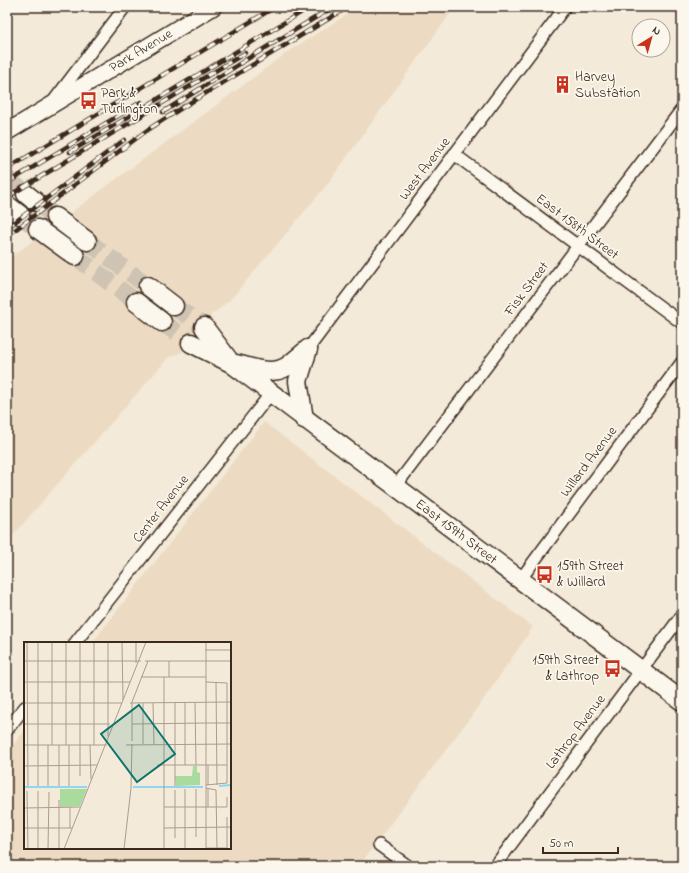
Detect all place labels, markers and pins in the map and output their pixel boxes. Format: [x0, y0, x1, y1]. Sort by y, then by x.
place label: Harvey Substation [575, 67, 640, 104]
building icon: Harvey Substation [552, 75, 572, 95]
place label: Park & Turlington [101, 83, 158, 121]
bus stop icon: Park & Turlington [78, 91, 98, 111]
place label: 159th Street & Willard [557, 556, 624, 593]
bus stop icon: 159th Street & Willard [534, 564, 554, 584]
place label: 159th Street & Lathrop [532, 650, 599, 687]
bus stop icon: 159th Street & Lathrop [602, 658, 622, 678]

